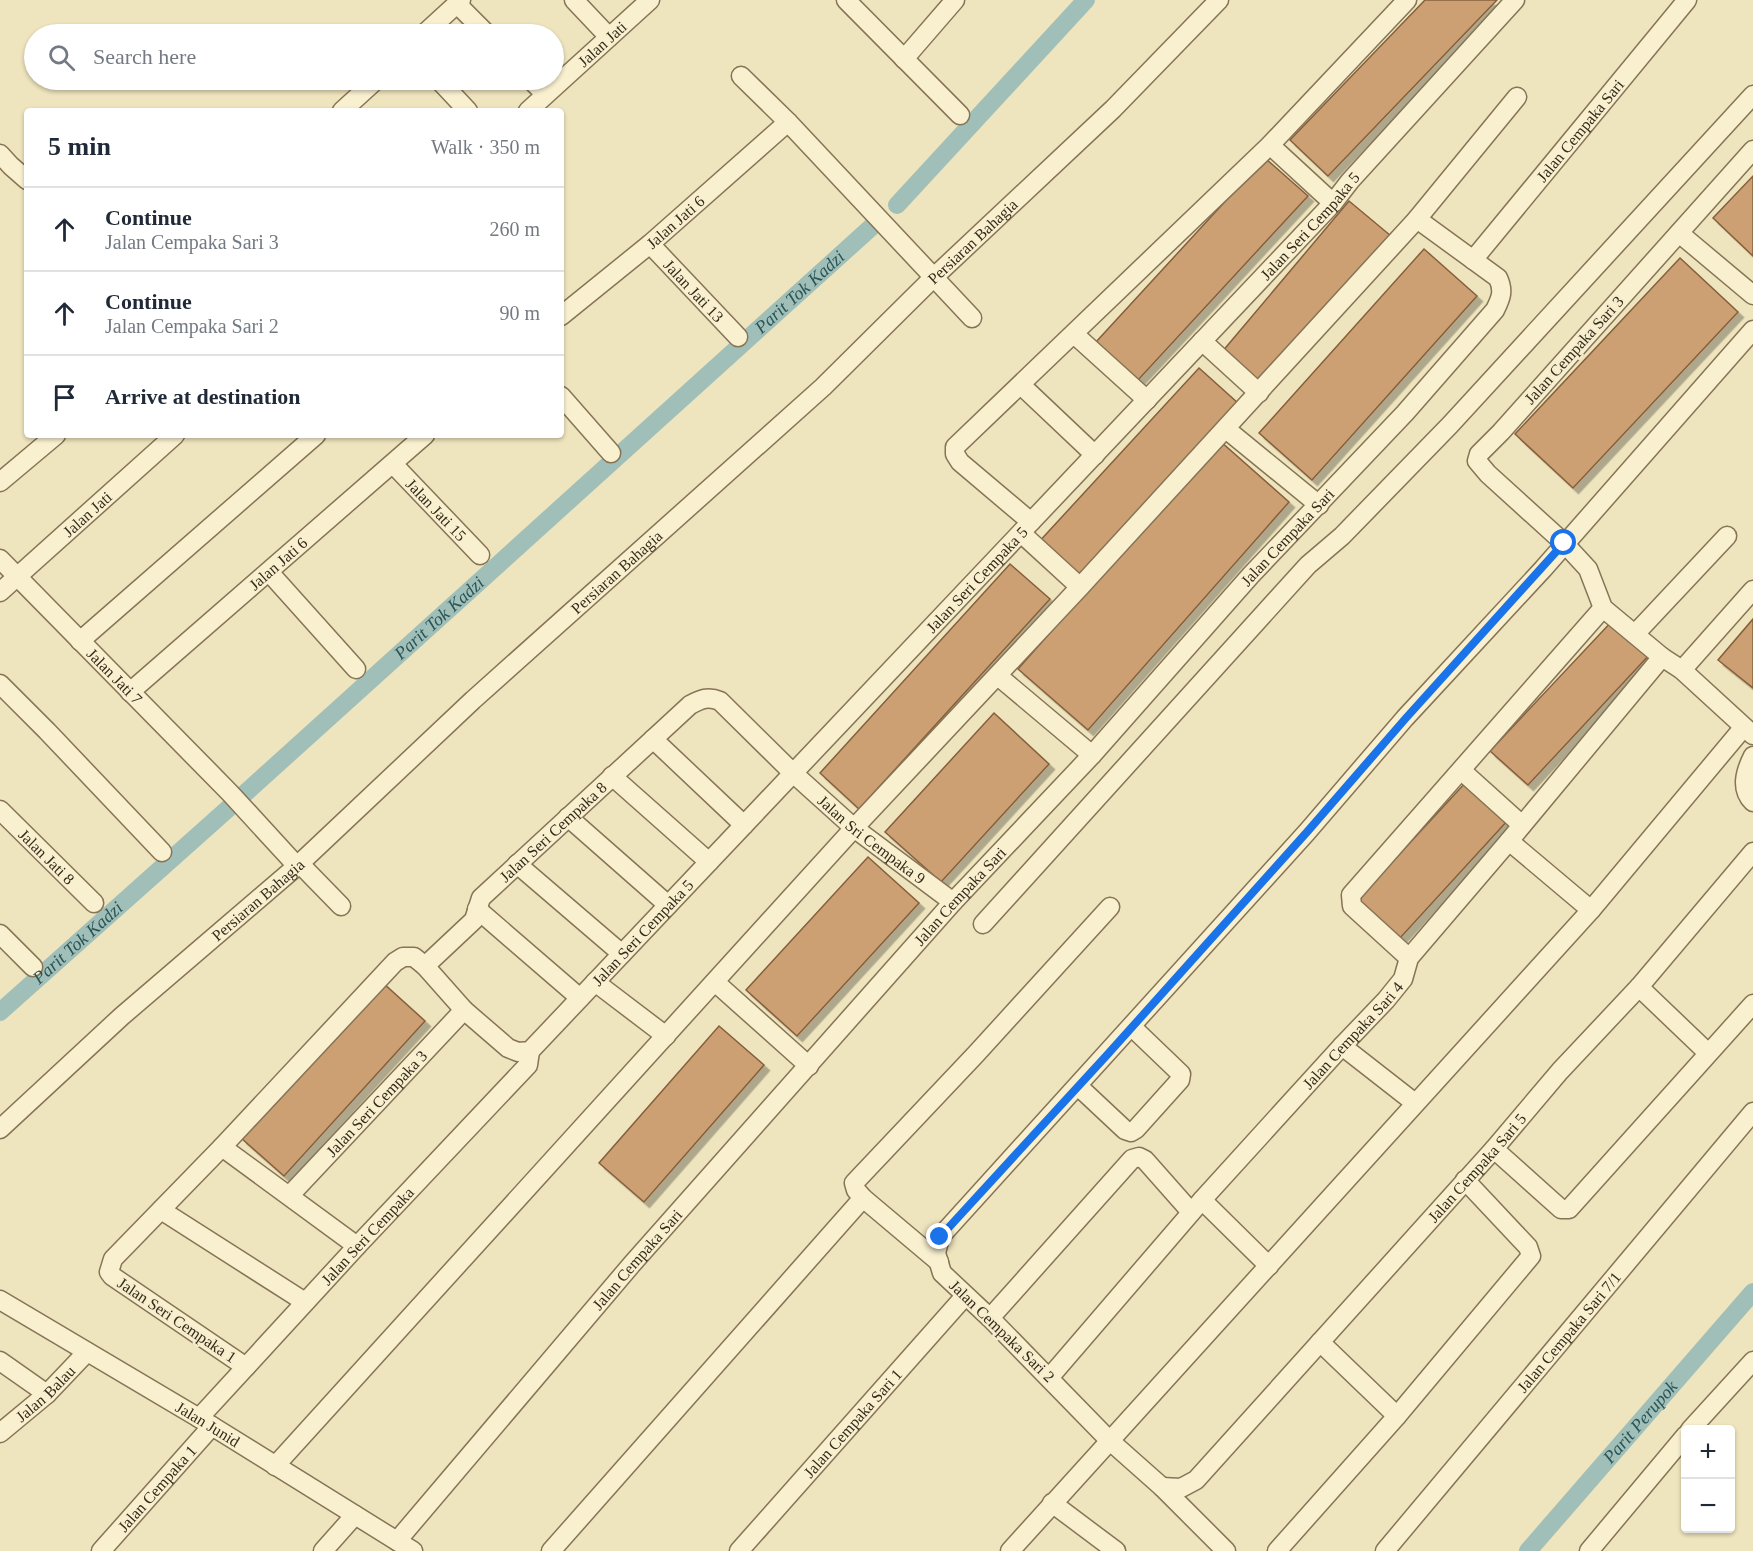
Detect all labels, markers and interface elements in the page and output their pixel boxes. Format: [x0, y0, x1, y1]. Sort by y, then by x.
street label: Jalan Jati [574, 17, 630, 70]
search box [24, 24, 564, 90]
icon: search [45, 41, 78, 74]
text: Search here [93, 44, 196, 69]
street label: Jalan Cempaka Sari [1533, 75, 1627, 185]
text: 5 min [48, 132, 111, 161]
text: Walk · 350 m [431, 136, 540, 158]
street label: Jalan Seri Cempaka 5 [1257, 168, 1363, 283]
street label: Jalan Jati 6 [643, 192, 707, 252]
street label: Persiaran Bahagia [924, 195, 1020, 287]
text: Continue [105, 205, 192, 230]
icon: ahead [48, 213, 81, 246]
text: 260 m [489, 218, 540, 240]
text: Jalan Cempaka Sari 3 [105, 231, 279, 253]
water label: Parit Tok Kadzi [750, 247, 848, 338]
street label: Jalan Jati 13 [661, 256, 727, 325]
text: Continue [105, 289, 192, 314]
street label: Jalan Cempaka Sari 3 [1521, 293, 1628, 408]
icon: ahead [48, 297, 81, 330]
text: 90 m [499, 302, 540, 324]
text: Jalan Cempaka Sari 2 [105, 315, 279, 337]
icon: arrive [48, 381, 81, 414]
text: Arrive at destination [105, 384, 301, 409]
street label: Jalan Jati 15 [403, 475, 470, 544]
street label: Jalan Cempaka Sari [1237, 485, 1337, 589]
street label: Jalan Jati [59, 487, 115, 540]
street label: Jalan Seri Cempaka 5 [923, 523, 1031, 636]
street label: Persiaran Bahagia [567, 527, 665, 617]
route start [1550, 529, 1576, 555]
street label: Jalan Jati 6 [245, 533, 310, 593]
water label: Parit Tok Kadzi [390, 572, 488, 664]
street label: Jalan Jati 7 [84, 645, 146, 707]
street label: Jalan Seri Cempaka 8 [496, 778, 610, 885]
street label: Jalan Sri Cempaka 9 [815, 792, 929, 887]
street label: Jalan Jati 8 [16, 825, 78, 887]
street label: Jalan Cempaka Sari [910, 843, 1009, 949]
street label: Persiaran Bahagia [208, 856, 307, 944]
street label: Jalan Seri Cempaka 5 [588, 876, 696, 989]
water label: Parit Tok Kadzi [28, 898, 127, 989]
street label: Jalan Cempaka Sari 4 [1299, 978, 1406, 1092]
street label: Jalan Seri Cempaka 3 [322, 1047, 430, 1160]
street label: Jalan Cempaka Sari 5 [1424, 1110, 1529, 1225]
street label: Jalan Seri Cempaka [318, 1183, 417, 1288]
street label: Jalan Cempaka Sari [589, 1205, 685, 1313]
route end [926, 1223, 952, 1249]
street label: Jalan Cempaka Sari 7/1 [1514, 1268, 1624, 1395]
street label: Jalan Seri Cempaka 1 [114, 1274, 239, 1367]
street label: Jalan Cempaka Sari 2 [945, 1277, 1058, 1386]
street label: Jalan Balau [12, 1362, 78, 1425]
street label: Jalan Cempaka Sari 1 [800, 1365, 905, 1481]
water label: Parit Perupok [1598, 1376, 1682, 1468]
street label: Jalan Junid [173, 1398, 243, 1450]
map controls [1681, 1425, 1735, 1533]
button: + [1681, 1425, 1735, 1479]
street label: Jalan Cempaka 1 [114, 1442, 199, 1535]
button: − [1681, 1479, 1735, 1533]

